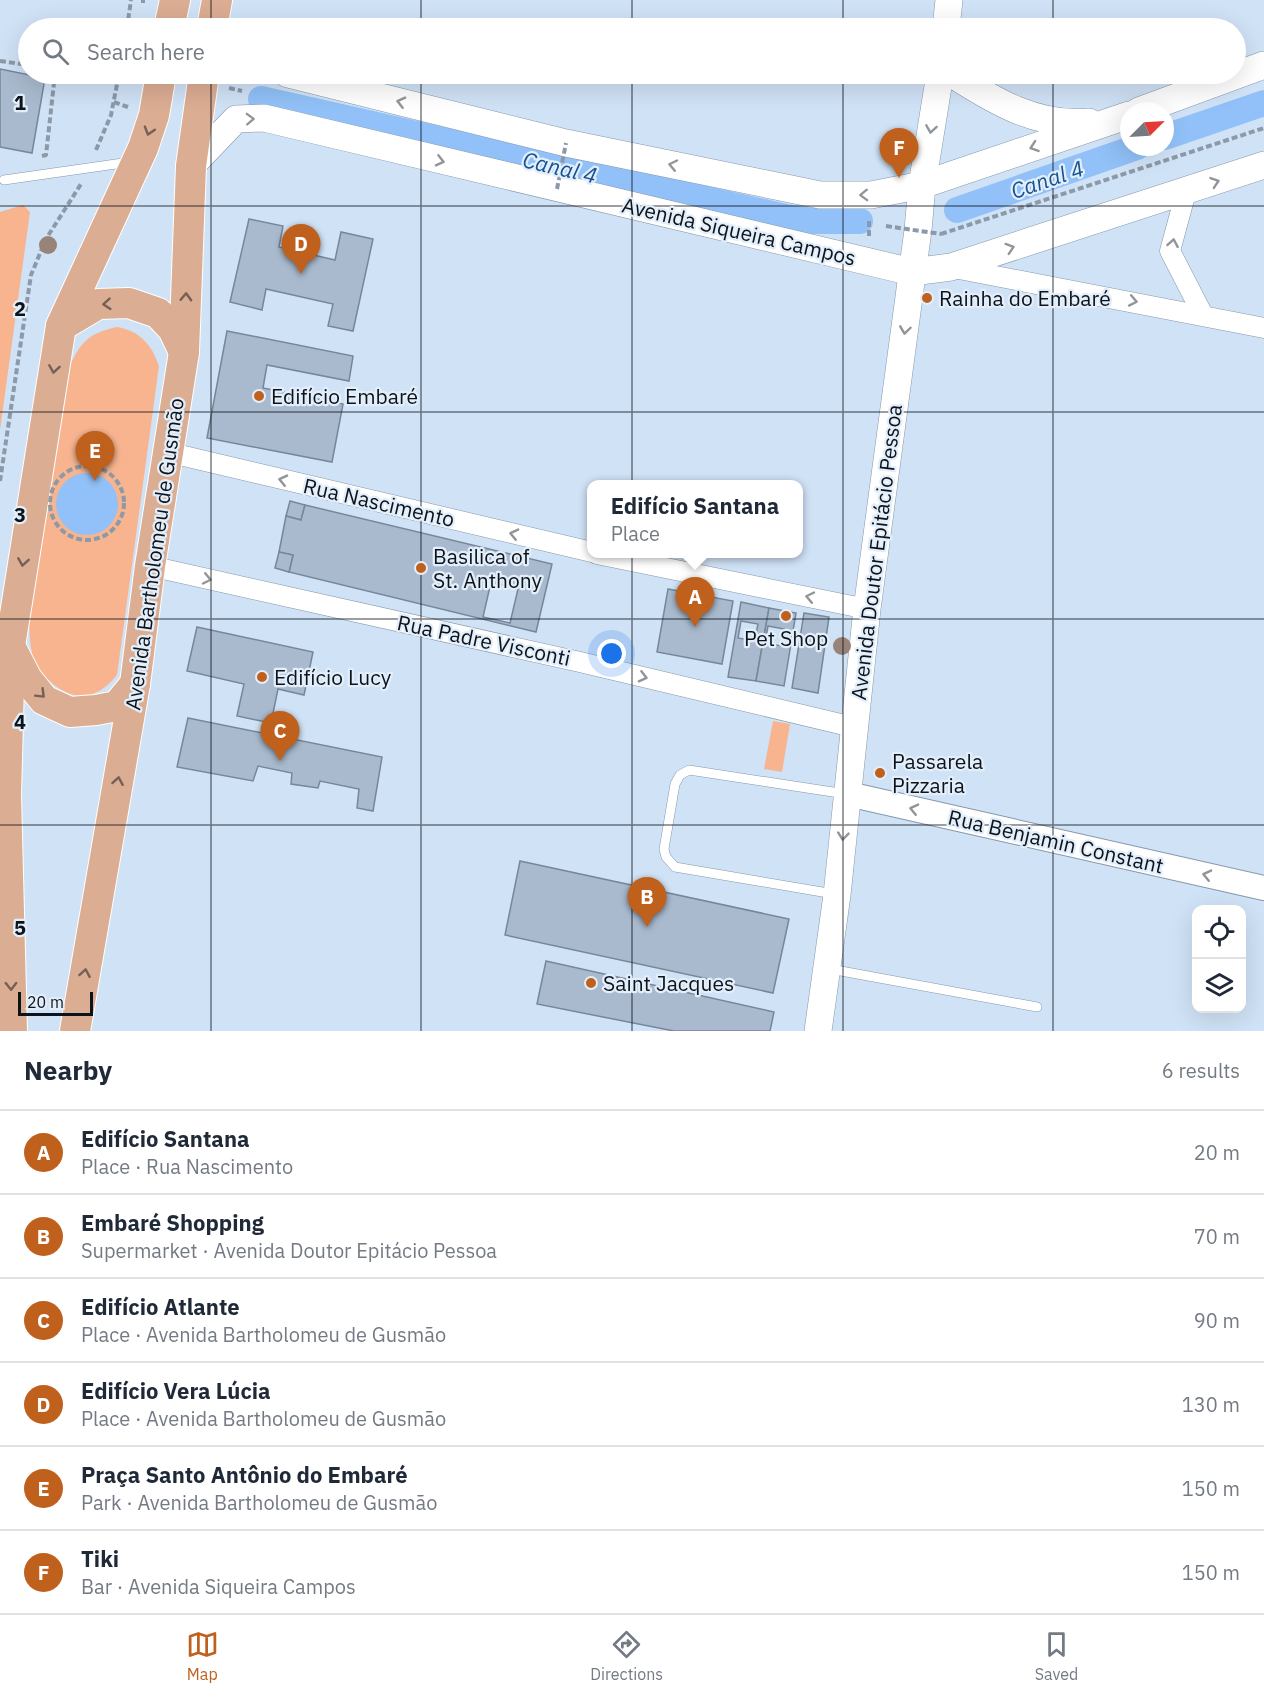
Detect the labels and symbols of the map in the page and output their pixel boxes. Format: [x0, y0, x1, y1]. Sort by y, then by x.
text: 1 [14, 89, 26, 116]
one-way arrow [396, 96, 406, 109]
north arrow [1120, 102, 1174, 156]
one-way arrow [246, 113, 255, 125]
one-way arrow [925, 124, 938, 134]
one-way arrow [144, 125, 156, 136]
pin: F [880, 128, 918, 178]
one-way arrow [1029, 140, 1040, 153]
water label: Canal 4 [520, 144, 600, 190]
water label: Canal 4 [1007, 153, 1087, 205]
one-way arrow [435, 154, 445, 167]
one-way arrow [668, 159, 678, 172]
one-way arrow [1209, 176, 1220, 189]
one-way arrow [860, 188, 869, 201]
street label: Avenida Siqueira Campos [619, 190, 859, 272]
pin: D [282, 224, 320, 274]
one-way arrow [1167, 238, 1179, 248]
one-way arrow [1004, 243, 1015, 256]
place label: Rainha do Embaré [939, 284, 1111, 312]
marker: Rainha do Embaré [920, 291, 934, 305]
one-way arrow [180, 293, 193, 302]
one-way arrow [1127, 294, 1137, 307]
text: 2 [14, 295, 26, 322]
one-way arrow [102, 297, 112, 310]
one-way arrow [899, 325, 911, 335]
one-way arrow [49, 364, 61, 374]
place label: Edifício Embaré [271, 382, 418, 410]
marker: Edifício Embaré [252, 389, 266, 403]
street label: Avenida Bartholomeu de Gusmão [118, 396, 190, 712]
street label: Avenida Doutor Epitácio Pessoa [844, 403, 908, 701]
pin: E [76, 432, 115, 481]
street label: Rua Nascimento [301, 471, 457, 533]
one-way arrow [279, 474, 289, 487]
text: 3 [14, 501, 26, 528]
one-way arrow [509, 528, 519, 541]
place label: Basilica of St. Anthony [433, 542, 542, 594]
one-way arrow [18, 557, 30, 566]
marker: Basilica of St. Anthony [414, 561, 428, 575]
one-way arrow [202, 572, 212, 585]
pin: A [676, 578, 714, 627]
one-way arrow [805, 591, 815, 604]
street label: Rua Padre Visconti [395, 608, 573, 672]
marker: Pet Shop [779, 609, 793, 623]
place label: Pet Shop [744, 624, 828, 652]
your location [597, 639, 626, 668]
place label: Edifício Lucy [274, 663, 392, 691]
one-way arrow [638, 669, 648, 682]
marker: Edifício Lucy [255, 670, 269, 684]
one-way arrow [34, 688, 45, 698]
text: 4 [14, 708, 26, 735]
pin: C [260, 712, 300, 761]
place label: Passarela Pizzaria [892, 747, 983, 799]
marker: Passarela Pizzaria [873, 766, 887, 780]
one-way arrow [112, 777, 124, 786]
street label: Rua Benjamin Constant [946, 803, 1166, 879]
one-way arrow [909, 804, 919, 817]
one-way arrow [837, 832, 850, 841]
one-way arrow [1202, 870, 1212, 883]
pin: B [628, 878, 666, 927]
text: 5 [14, 914, 26, 941]
one-way arrow [78, 969, 91, 979]
place label: Saint Jacques [603, 969, 734, 997]
marker: Saint Jacques [584, 976, 598, 990]
one-way arrow [5, 982, 17, 991]
scale bar [18, 989, 93, 1016]

